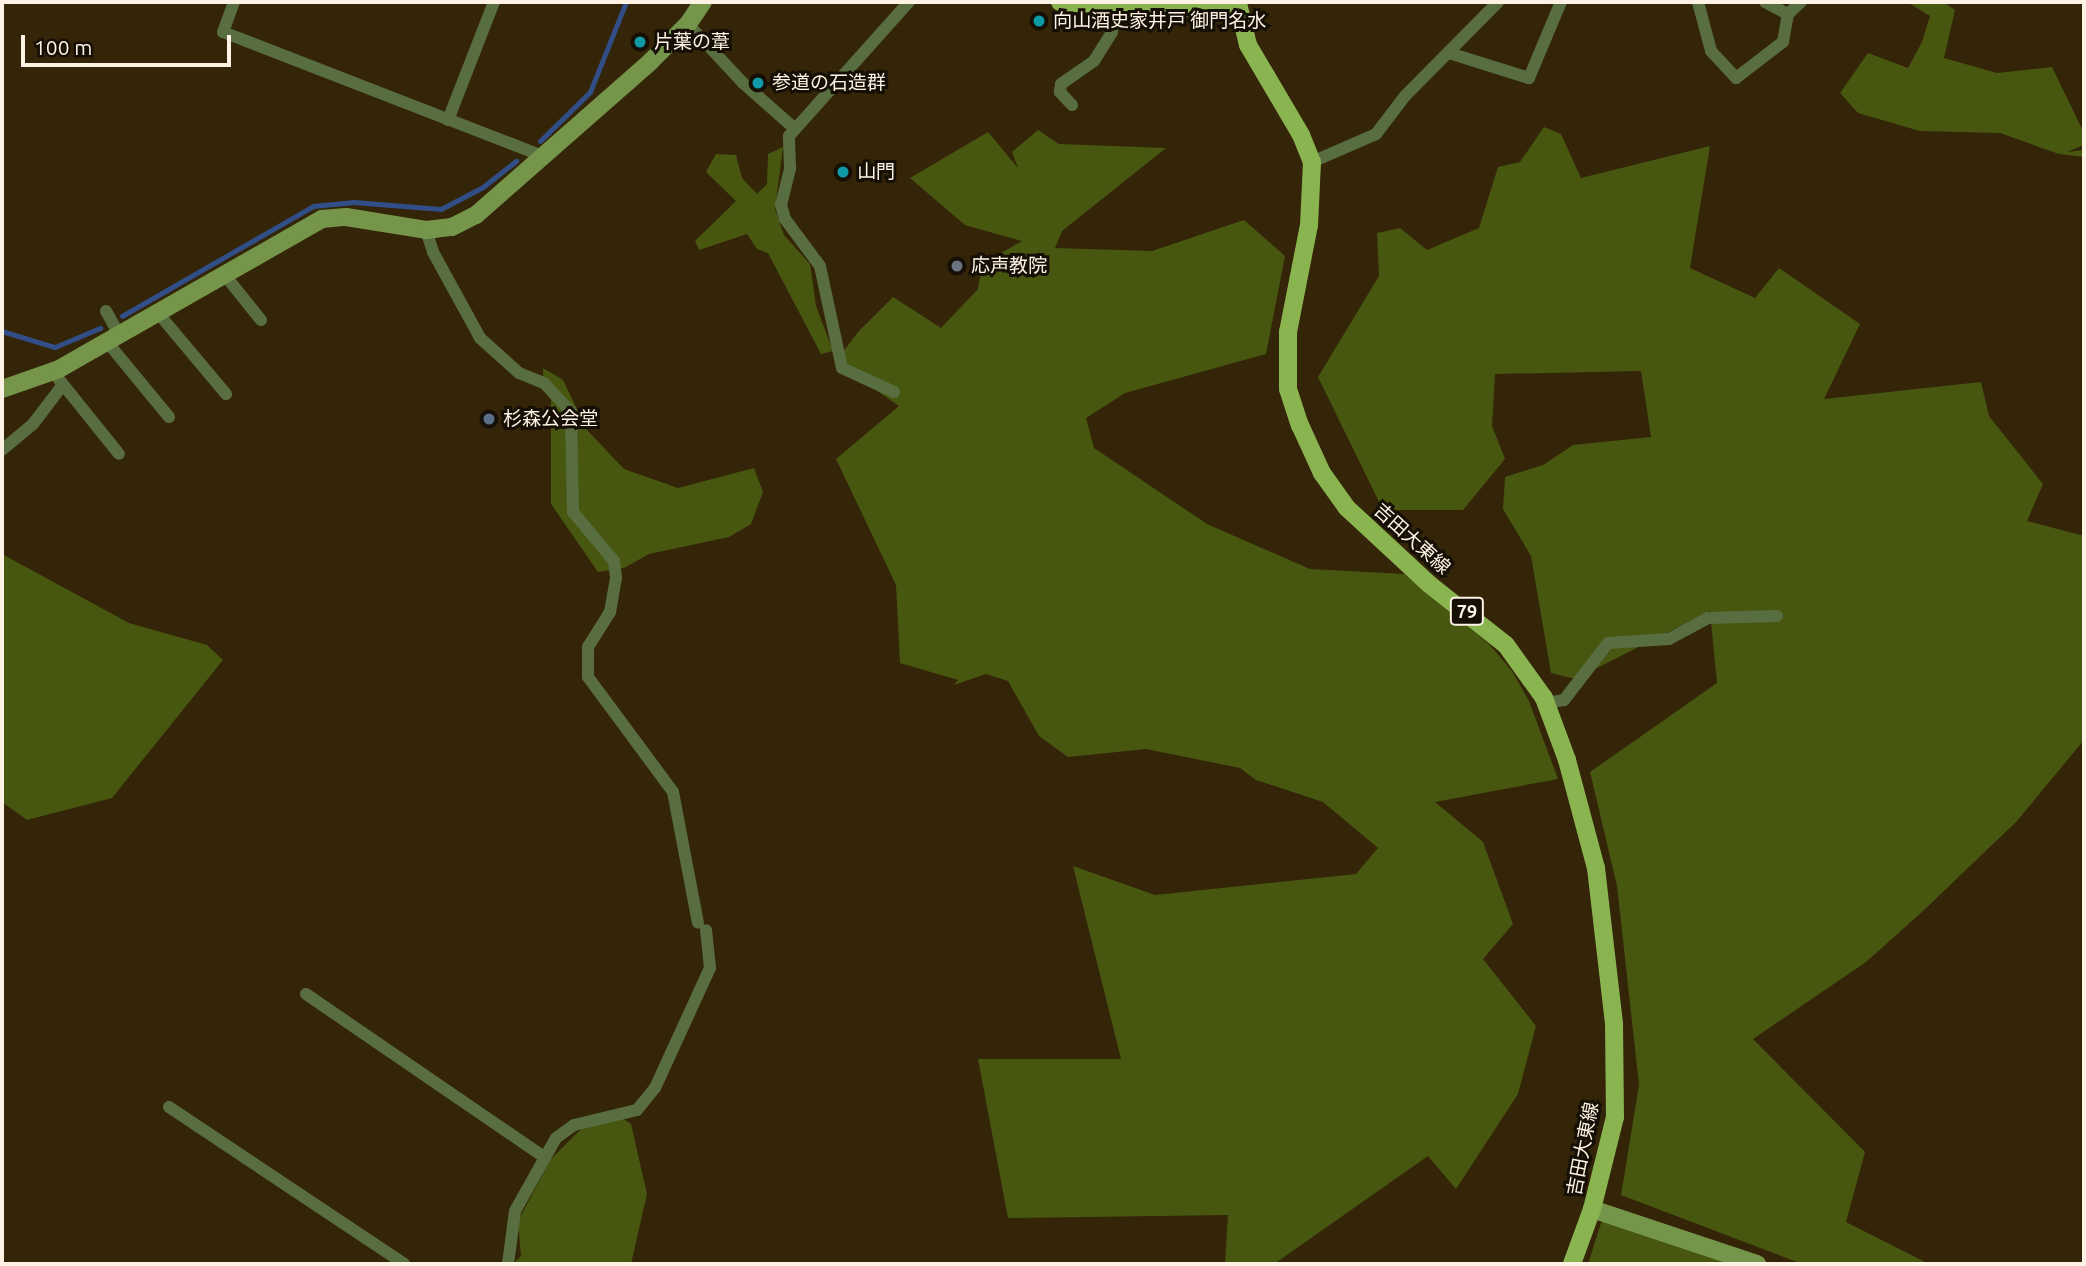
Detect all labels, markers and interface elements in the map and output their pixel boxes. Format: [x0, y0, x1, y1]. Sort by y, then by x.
place label: 向山酒史家井戸 御門名水 [1053, 10, 1266, 32]
marker: 向山酒史家井戸 御門名水 [1031, 13, 1047, 29]
scale bar [24, 21, 234, 65]
place label: 片葉の葦 [654, 31, 730, 53]
marker: 片葉の葦 [632, 34, 648, 50]
text: 100 m [34, 35, 92, 59]
place label: 参道の石造群 [772, 72, 886, 94]
marker: 参道の石造群 [750, 75, 766, 91]
place label: 山門 [857, 161, 895, 183]
marker: 山門 [835, 164, 851, 180]
place label: 応声教院 [971, 255, 1047, 277]
marker: 応声教院 [949, 258, 965, 274]
place label: 杉森公会堂 [503, 408, 598, 430]
marker: 杉森公会堂 [481, 411, 497, 427]
street label: 吉田大東線 [1369, 499, 1455, 579]
road number: 79 [1450, 596, 1484, 626]
street label: 吉田大東線 [1563, 1100, 1603, 1198]

